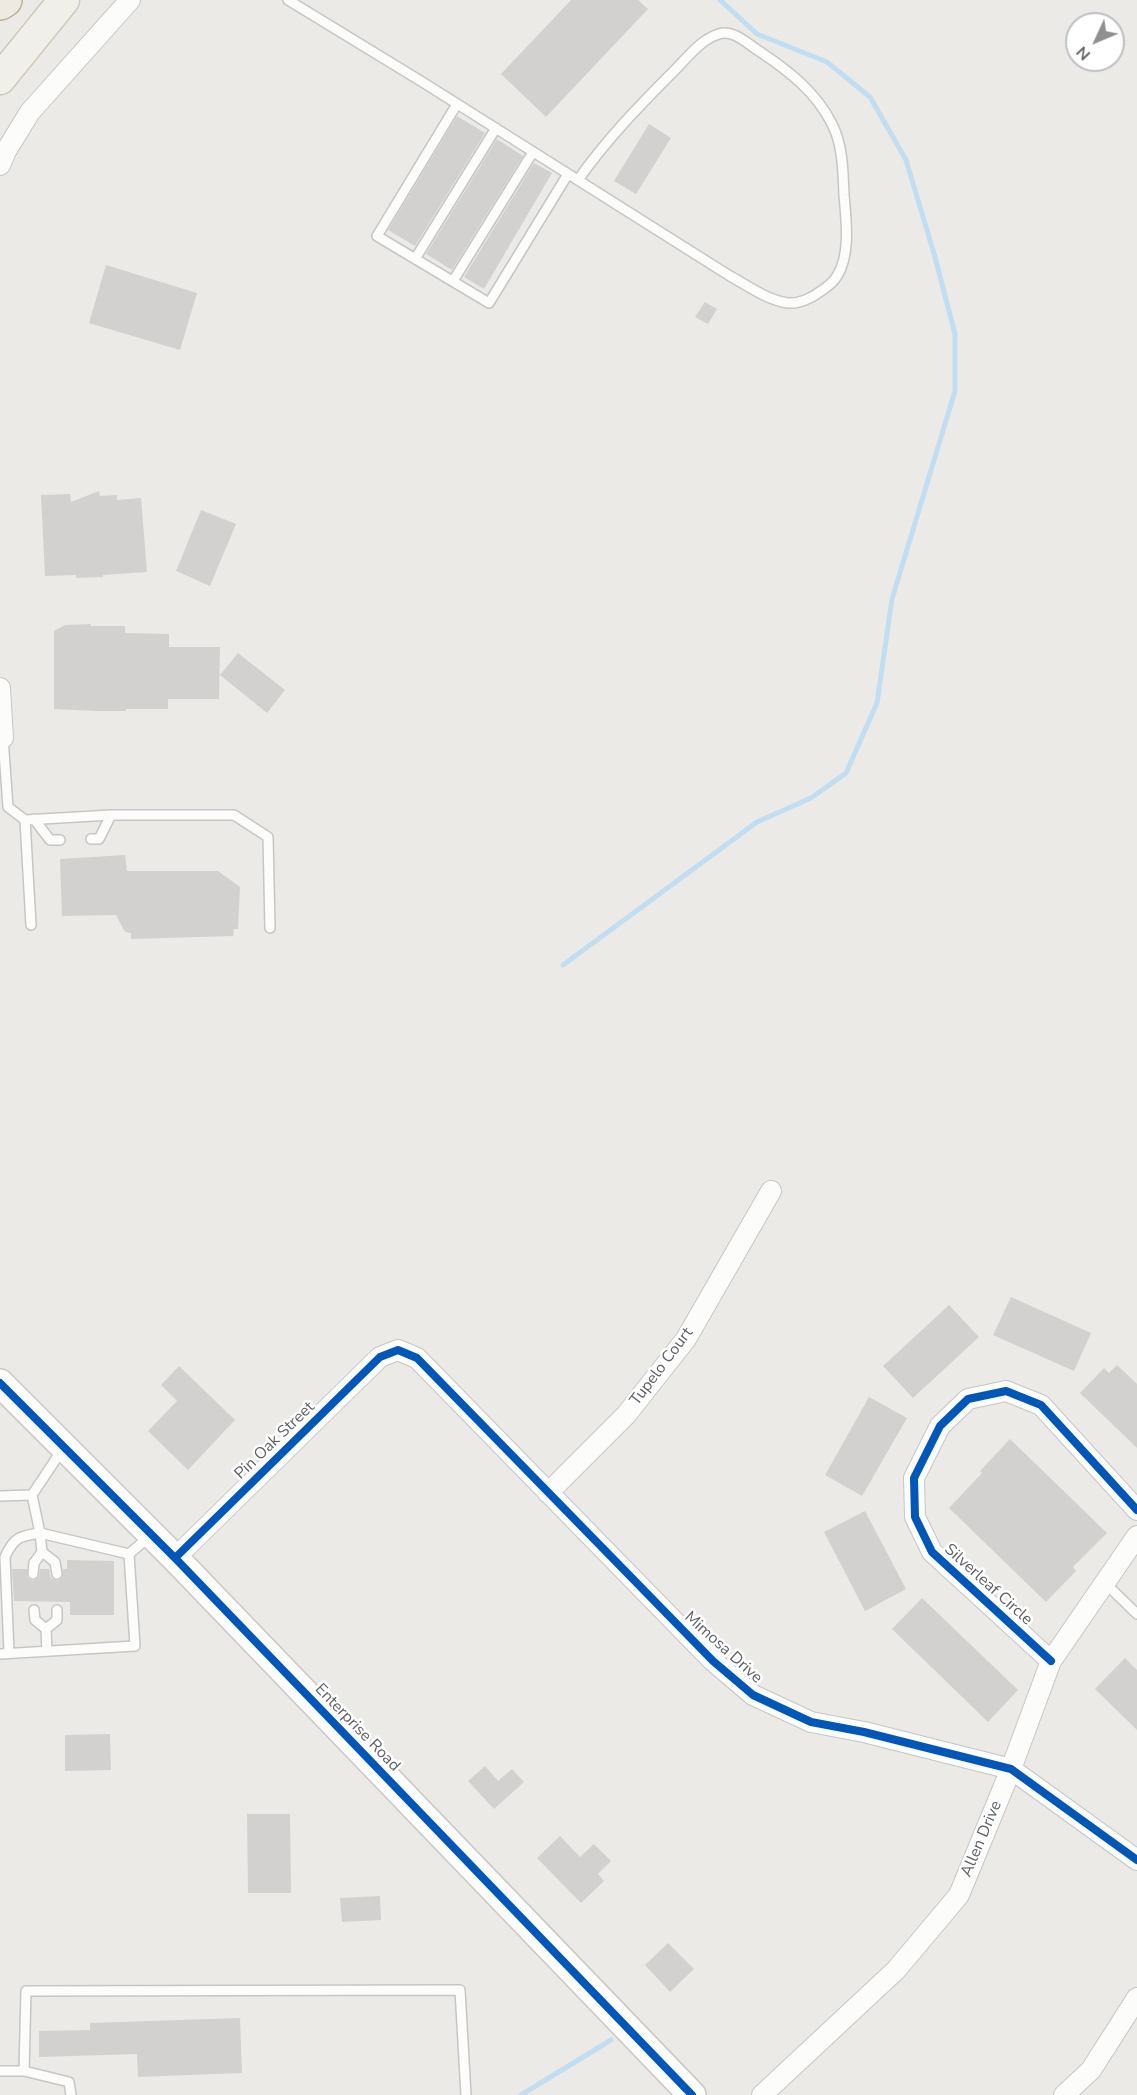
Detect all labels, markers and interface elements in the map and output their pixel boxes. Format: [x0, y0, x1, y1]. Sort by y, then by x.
north arrow [1065, 12, 1125, 72]
text: N [1071, 41, 1096, 65]
street label: Tupelo Court [626, 1324, 698, 1410]
street label: Pin Oak Street [231, 1398, 319, 1484]
street label: Silverleaf Circle [940, 1540, 1036, 1630]
street label: Mimosa Drive [680, 1608, 766, 1688]
street label: Enterprise Road [310, 1680, 404, 1776]
street label: Allen Drive [957, 1798, 1007, 1880]

